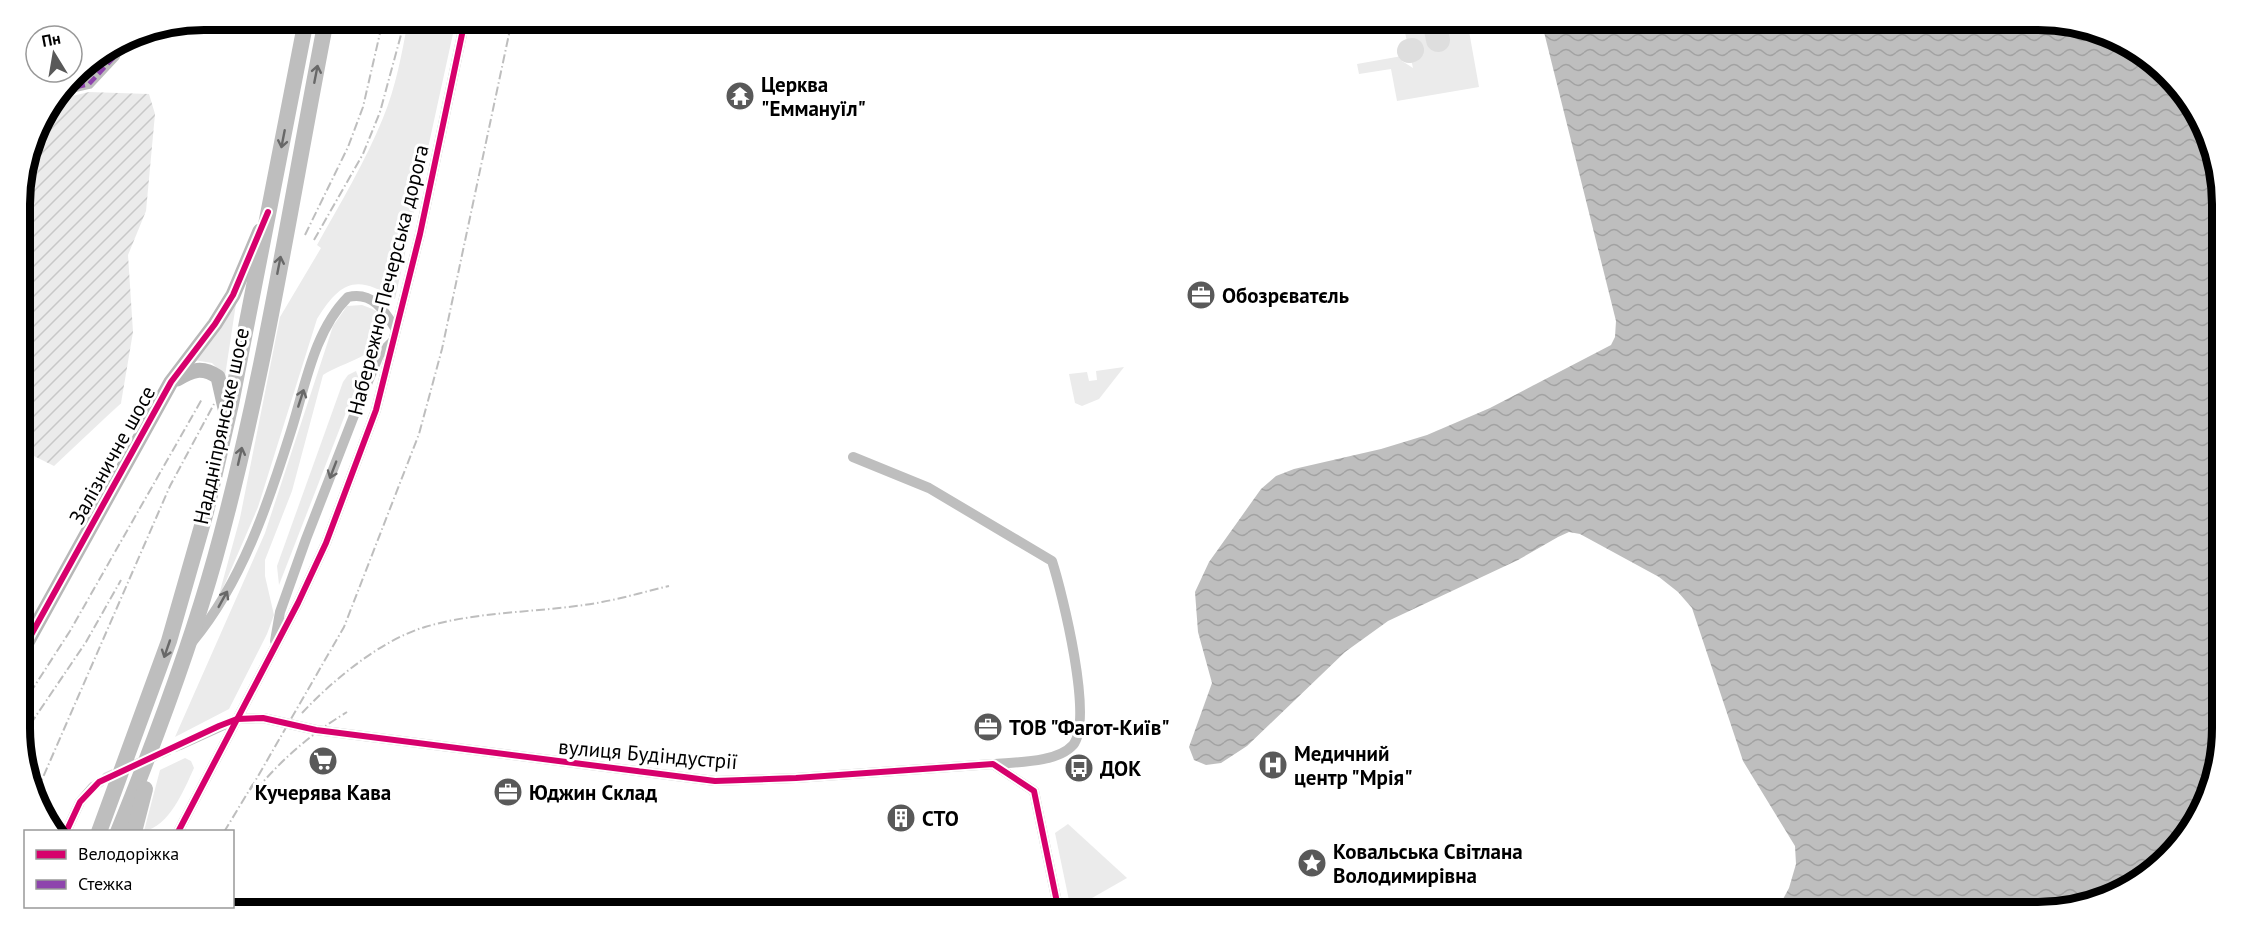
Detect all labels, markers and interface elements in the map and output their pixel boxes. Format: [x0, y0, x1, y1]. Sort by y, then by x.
north arrow [24, 24, 84, 84]
text: Пн [40, 28, 62, 51]
one-way arrow [311, 64, 322, 84]
place label: Церква "Еммануїл" [761, 71, 866, 122]
temple icon: Церква "Еммануїл" [724, 80, 756, 112]
one-way arrow [277, 128, 288, 148]
street label: Набережно-Печерська дорога [341, 142, 435, 418]
one-way arrow [274, 256, 285, 275]
office icon: Обозрєватєль [1185, 279, 1217, 311]
place label: Обозрєватєль [1222, 282, 1349, 309]
street label: Наддніпрянське шосе [187, 325, 255, 527]
street label: Залізничне шосе [63, 381, 161, 529]
one-way arrow [297, 389, 308, 408]
one-way arrow [235, 447, 246, 466]
one-way arrow [327, 460, 338, 479]
one-way arrow [217, 590, 229, 607]
one-way arrow [160, 639, 171, 658]
office icon: ТОВ "Фагот-Київ" [972, 711, 1004, 743]
place label: ТОВ "Фагот-Київ" [1009, 714, 1170, 741]
street label: вулиця Будіндустрії [557, 733, 739, 775]
place label: Медичний центр "Мрія" [1294, 740, 1413, 791]
supermarket icon: Кучерява Кава [307, 745, 339, 777]
hospital icon: Медичний центр "Мрія" [1257, 749, 1289, 781]
bus stop icon: ДОК [1063, 752, 1095, 784]
place label: ДОК [1100, 755, 1141, 782]
office icon: Юджин Склад [492, 776, 524, 808]
place label: Кучерява Кава [255, 779, 391, 806]
place label: Юджин Склад [529, 779, 657, 806]
building icon: СТО [885, 802, 917, 834]
place label: СТО [922, 805, 959, 832]
legend [24, 830, 234, 908]
place label: Ковальська Світлана Володимирівна [1333, 838, 1523, 889]
text: Велодоріжка [78, 842, 179, 865]
place icon: Ковальська Світлана Володимирівна [1296, 847, 1328, 879]
text: Стежка [78, 872, 132, 895]

